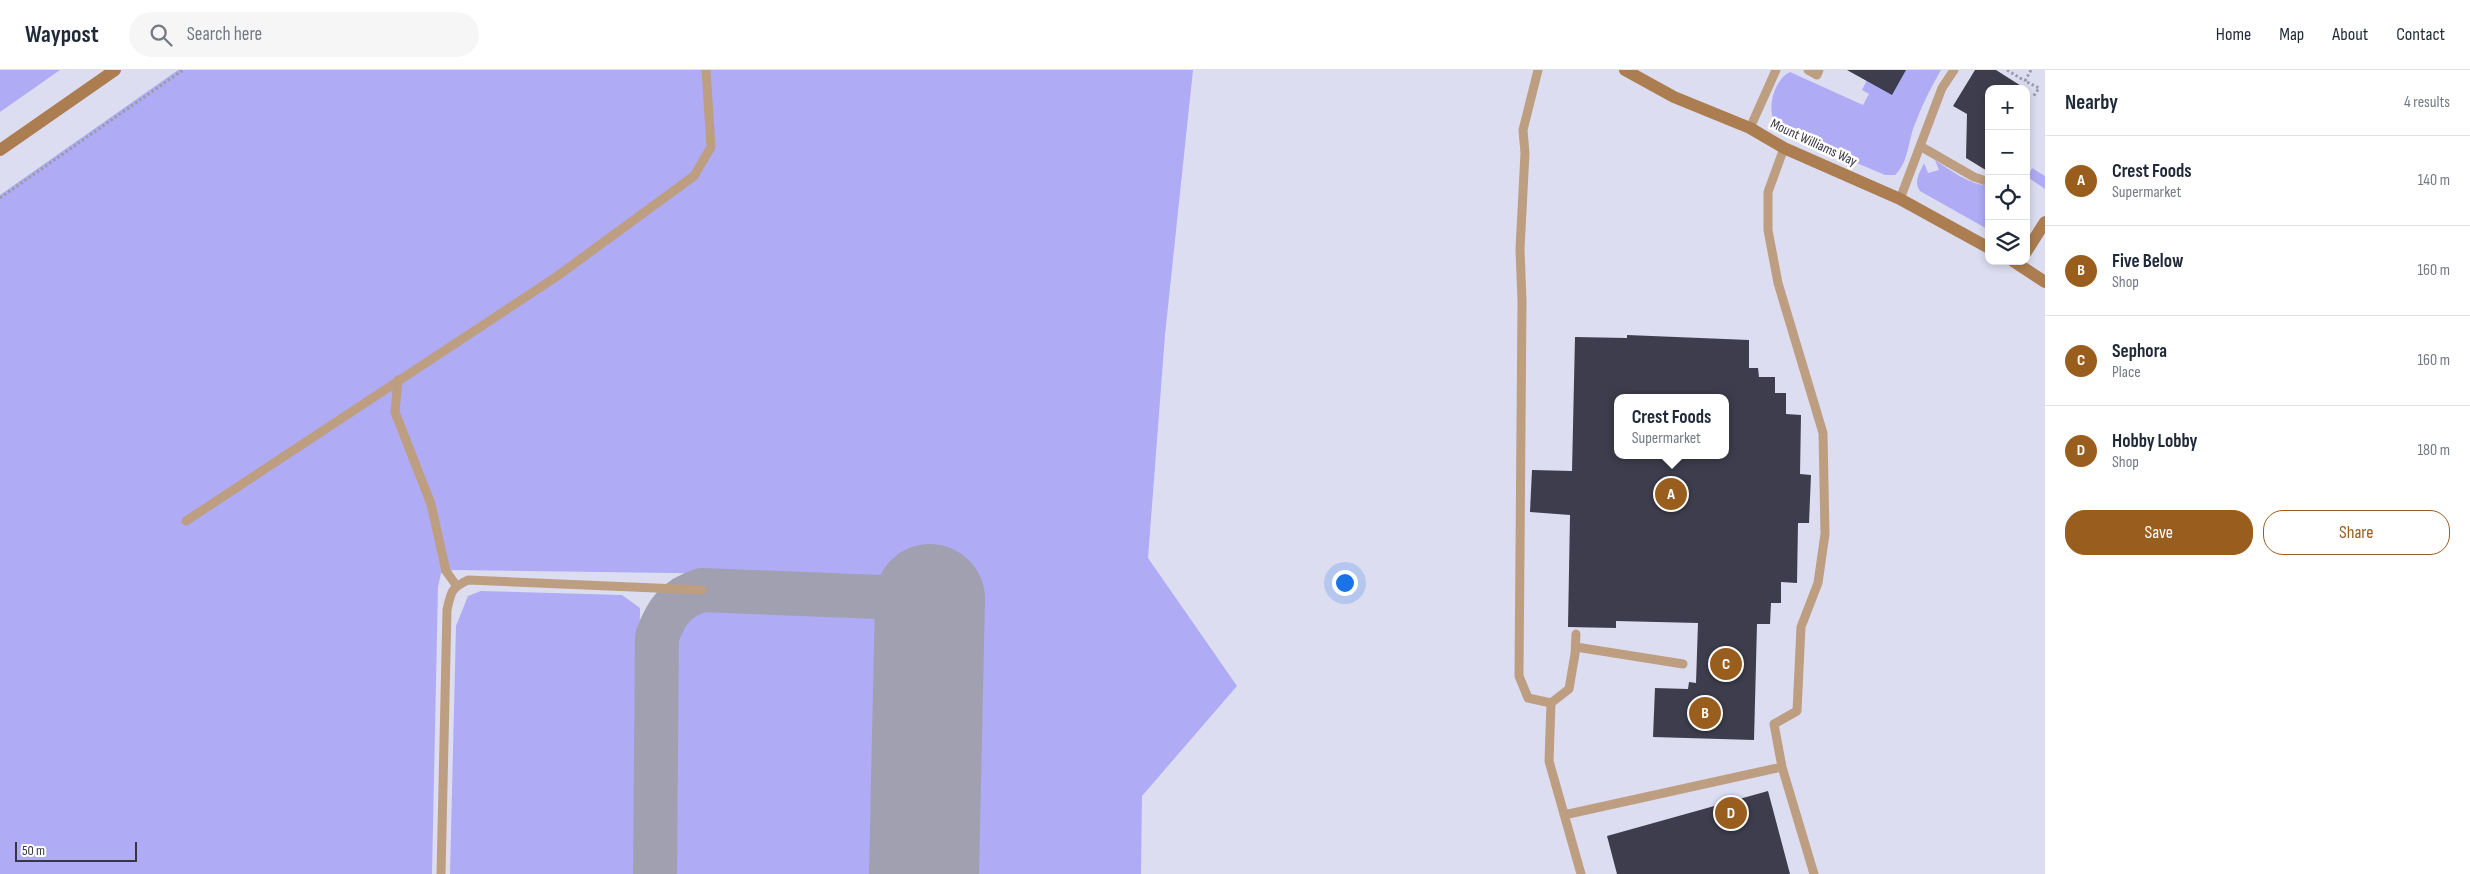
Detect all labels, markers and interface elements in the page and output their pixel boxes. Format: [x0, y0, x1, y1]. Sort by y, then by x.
search box [129, 12, 479, 57]
text: Waypost [25, 20, 99, 49]
icon: search [147, 21, 175, 49]
text: Search here [187, 23, 262, 46]
text: Home [2216, 24, 2251, 45]
text: Map [2279, 24, 2304, 45]
text: About [2332, 24, 2368, 45]
text: Contact [2396, 24, 2445, 45]
map controls [1985, 85, 2030, 265]
button: + [1985, 85, 2030, 130]
text: Nearby [2065, 90, 2118, 115]
text: 4 results [2404, 93, 2450, 112]
street label: Mount Williams Way [1768, 115, 1860, 170]
button: − [1985, 130, 2030, 175]
text: Crest Foods [2112, 160, 2192, 183]
text: A [2077, 171, 2085, 190]
text: 140 m [2418, 171, 2450, 190]
button: locate [1985, 175, 2030, 220]
text: Supermarket [2112, 183, 2181, 202]
button: layers [1985, 220, 2030, 265]
text: Five Below [2112, 250, 2183, 273]
text: B [2077, 261, 2085, 280]
text: 160 m [2417, 261, 2450, 280]
text: Shop [2112, 273, 2139, 292]
text: Sephora [2112, 340, 2167, 363]
text: C [2077, 351, 2085, 370]
text: 160 m [2417, 351, 2450, 370]
text: Place [2112, 363, 2141, 382]
popup [1614, 394, 1729, 459]
text: Crest Foods [1632, 406, 1711, 429]
text: Supermarket [1632, 429, 1701, 448]
text: Hobby Lobby [2112, 430, 2198, 453]
text: D [2077, 441, 2085, 460]
text: 180 m [2417, 441, 2450, 460]
text: Shop [2112, 453, 2139, 472]
pin: A [1655, 475, 1687, 513]
button: Save [2065, 510, 2253, 555]
button: Share [2263, 510, 2450, 555]
your location [1332, 570, 1358, 596]
pin: C [1710, 645, 1742, 683]
pin: B [1689, 694, 1721, 732]
pin: D [1715, 794, 1747, 832]
scale bar [15, 839, 138, 862]
text: 50 m [22, 842, 45, 859]

